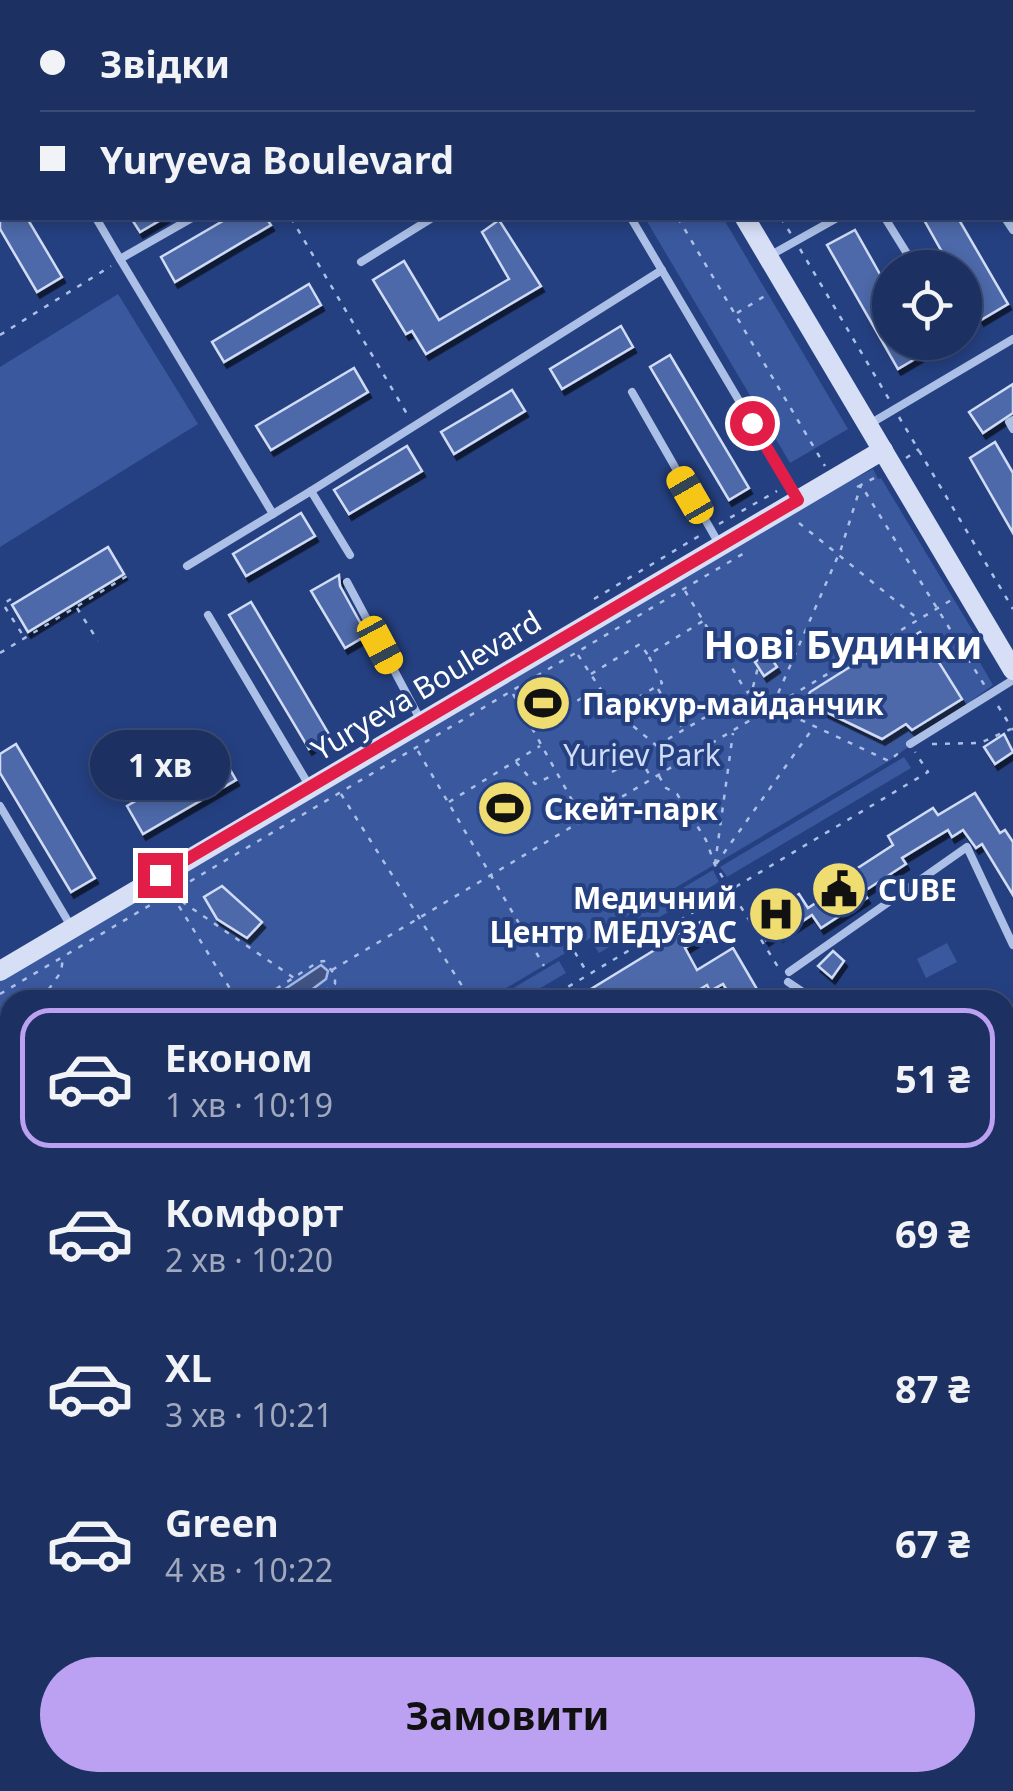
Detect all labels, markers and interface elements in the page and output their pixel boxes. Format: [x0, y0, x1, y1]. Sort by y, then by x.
text: Звідки [100, 37, 230, 89]
text: Yuryeva Boulevard [100, 133, 454, 185]
map controls [872, 250, 982, 360]
button: locate [872, 250, 982, 360]
route start [730, 401, 775, 446]
car [662, 462, 718, 528]
street label: Yuryeva Boulevard [304, 600, 548, 770]
car [353, 611, 407, 679]
district label: Нові Будинки [704, 616, 982, 671]
sports icon: Паркур-майданчик [513, 673, 573, 733]
place label: Паркур-майданчик [582, 683, 884, 724]
callout: 1 хв [90, 730, 230, 800]
park label: Yuriev Park [563, 734, 721, 775]
text: 1 хв [128, 743, 192, 786]
sports icon: Скейт-парк [475, 778, 535, 838]
place label: Скейт-парк [544, 788, 719, 829]
route end [138, 853, 183, 898]
public building icon: CUBE [809, 859, 869, 919]
place label: CUBE [878, 869, 957, 910]
place label: Медичний Центр МЕДУЗАС [489, 877, 737, 952]
hospital icon: Медичний Центр МЕДУЗАС [746, 884, 806, 944]
text: Економ [165, 1031, 313, 1083]
icon: car [45, 1033, 135, 1123]
text: 51 ₴ [895, 1052, 970, 1104]
text: 1 хв · 10:19 [165, 1083, 333, 1126]
text: Комфорт [165, 1186, 343, 1238]
icon: car [45, 1188, 135, 1278]
text: 69 ₴ [895, 1207, 970, 1259]
text: 2 хв · 10:20 [165, 1238, 333, 1281]
text: XL [165, 1341, 212, 1393]
icon: car [45, 1343, 135, 1433]
text: 87 ₴ [895, 1362, 970, 1414]
text: 3 хв · 10:21 [165, 1393, 333, 1436]
text: Green [165, 1496, 279, 1548]
icon: car [45, 1498, 135, 1588]
text: 67 ₴ [895, 1517, 970, 1569]
text: 4 хв · 10:22 [165, 1548, 333, 1591]
button: Замовити [40, 1657, 975, 1772]

